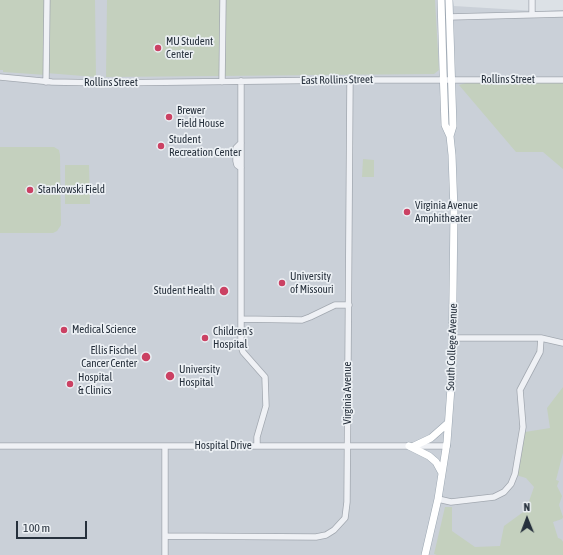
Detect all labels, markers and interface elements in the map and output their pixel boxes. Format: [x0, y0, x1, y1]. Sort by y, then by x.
place label: MU Student Center [166, 35, 213, 61]
marker: MU Student Center [153, 43, 163, 53]
street label: East Rollins Street [301, 73, 373, 87]
street label: Rollins Street [481, 73, 535, 87]
street label: Rollins Street [84, 76, 138, 90]
place label: Brewer Field House [177, 104, 224, 130]
marker: Brewer Field House [164, 112, 174, 122]
place label: Student Recreation Center [169, 133, 241, 159]
marker: Student Recreation Center [156, 141, 166, 151]
place label: Stankowski Field [38, 183, 105, 197]
marker: Stankowski Field [25, 185, 35, 195]
place label: Virginia Avenue Amphitheater [415, 199, 478, 225]
marker: Virginia Avenue Amphitheater [402, 207, 412, 217]
place label: University of Missouri [290, 270, 334, 296]
marker: University of Missouri [277, 278, 287, 288]
place label: Student Health [154, 284, 215, 298]
marker: Student Health [218, 285, 230, 297]
street label: South College Avenue [444, 303, 460, 391]
place label: Medical Science [72, 323, 136, 337]
marker: Medical Science [59, 325, 69, 335]
place label: Children's Hospital [213, 325, 253, 351]
marker: Children's Hospital [200, 333, 210, 343]
place label: Ellis Fischel Cancer Center [81, 344, 137, 370]
marker: Ellis Fischel Cancer Center [140, 351, 152, 363]
street label: Virginia Avenue [341, 361, 355, 425]
place label: University Hospital [179, 363, 220, 389]
marker: University Hospital [164, 370, 176, 382]
place label: Hospital & Clinics [78, 371, 112, 397]
marker: Hospital & Clinics [65, 379, 75, 389]
street label: Hospital Drive [194, 439, 252, 453]
north arrow [507, 499, 547, 539]
text: N [523, 501, 530, 513]
scale bar [18, 513, 89, 539]
text: 100 m [23, 521, 50, 535]

